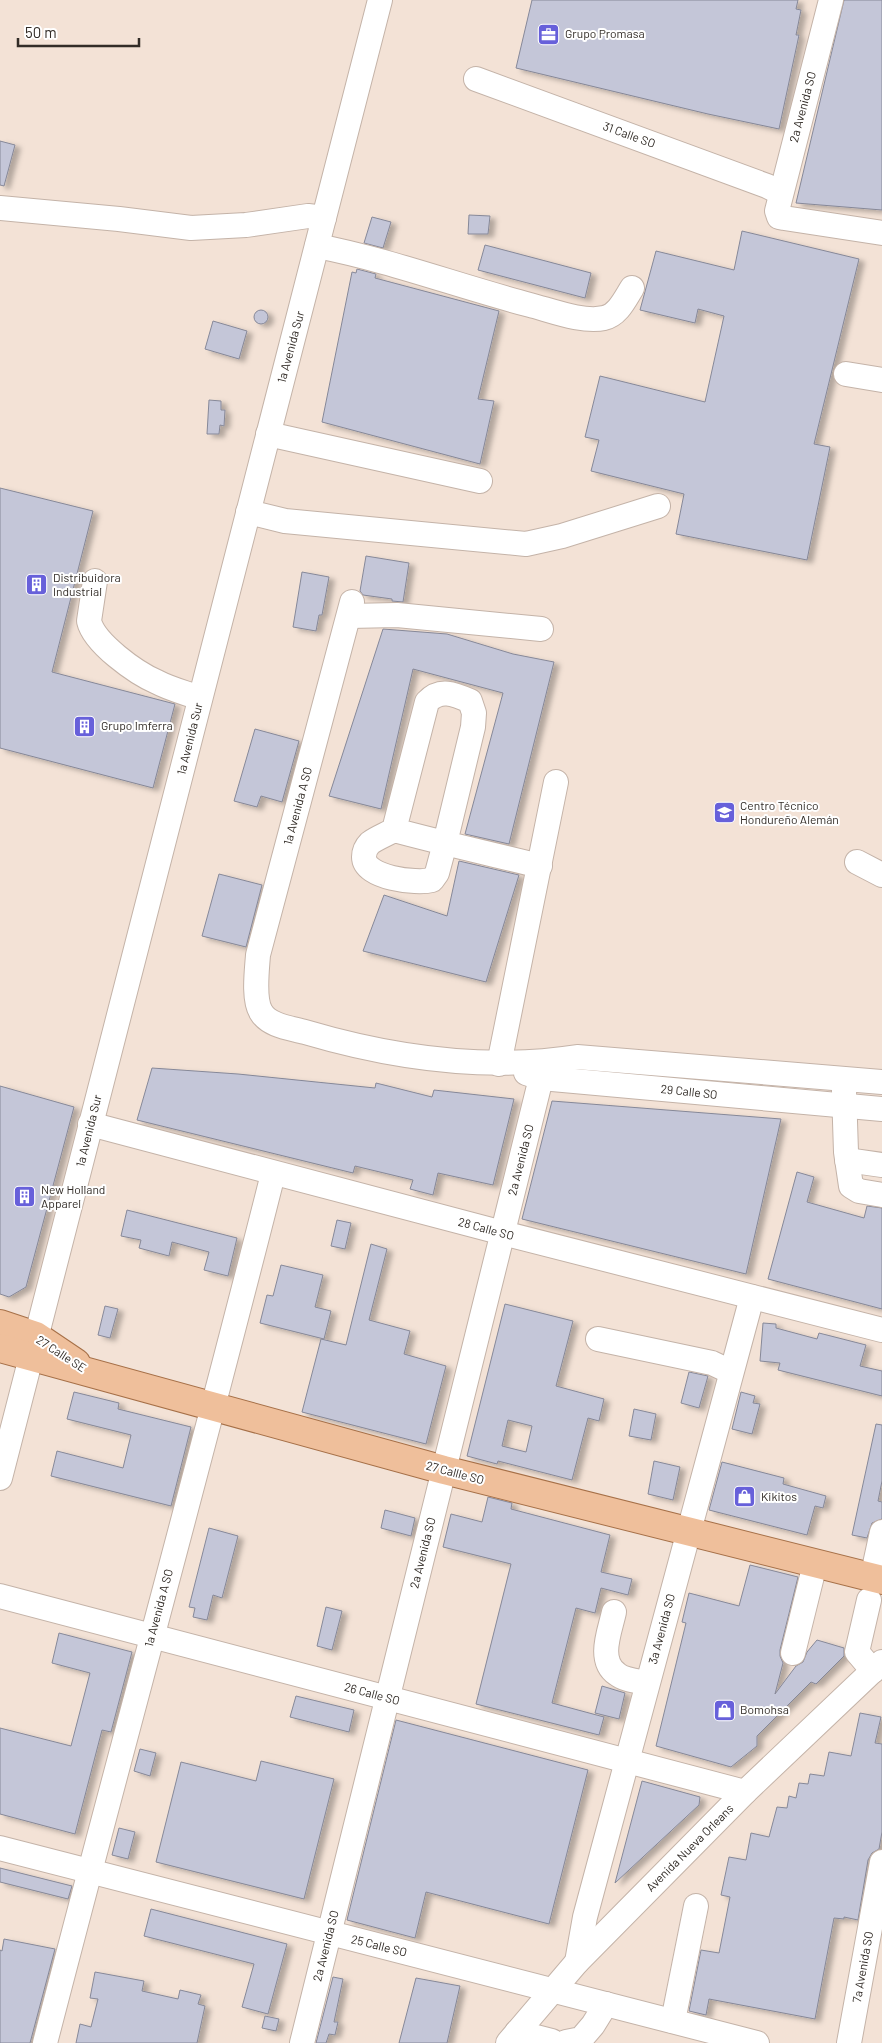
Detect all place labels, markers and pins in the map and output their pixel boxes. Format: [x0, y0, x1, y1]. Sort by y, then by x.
office icon: Grupo Promasa [537, 22, 561, 46]
place label: Grupo Promasa [565, 26, 645, 40]
place label: Distribuidora Industrial [53, 570, 121, 598]
building icon: Distribuidora Industrial [25, 573, 49, 597]
building icon: Grupo Imferra [73, 714, 97, 738]
place label: Grupo Imferra [101, 718, 173, 732]
place label: Centro Técnico Hondureño Alemán [740, 798, 839, 826]
school or university icon: Centro Técnico Hondureño Alemán [712, 801, 736, 825]
place label: New Holland Apparel [41, 1182, 105, 1210]
building icon: New Holland Apparel [13, 1185, 37, 1209]
shop icon: Kikitos [733, 1485, 757, 1509]
place label: Kikitos [761, 1489, 797, 1503]
shop icon: Bomohsa [712, 1698, 736, 1722]
place label: Bomohsa [740, 1702, 789, 1716]

